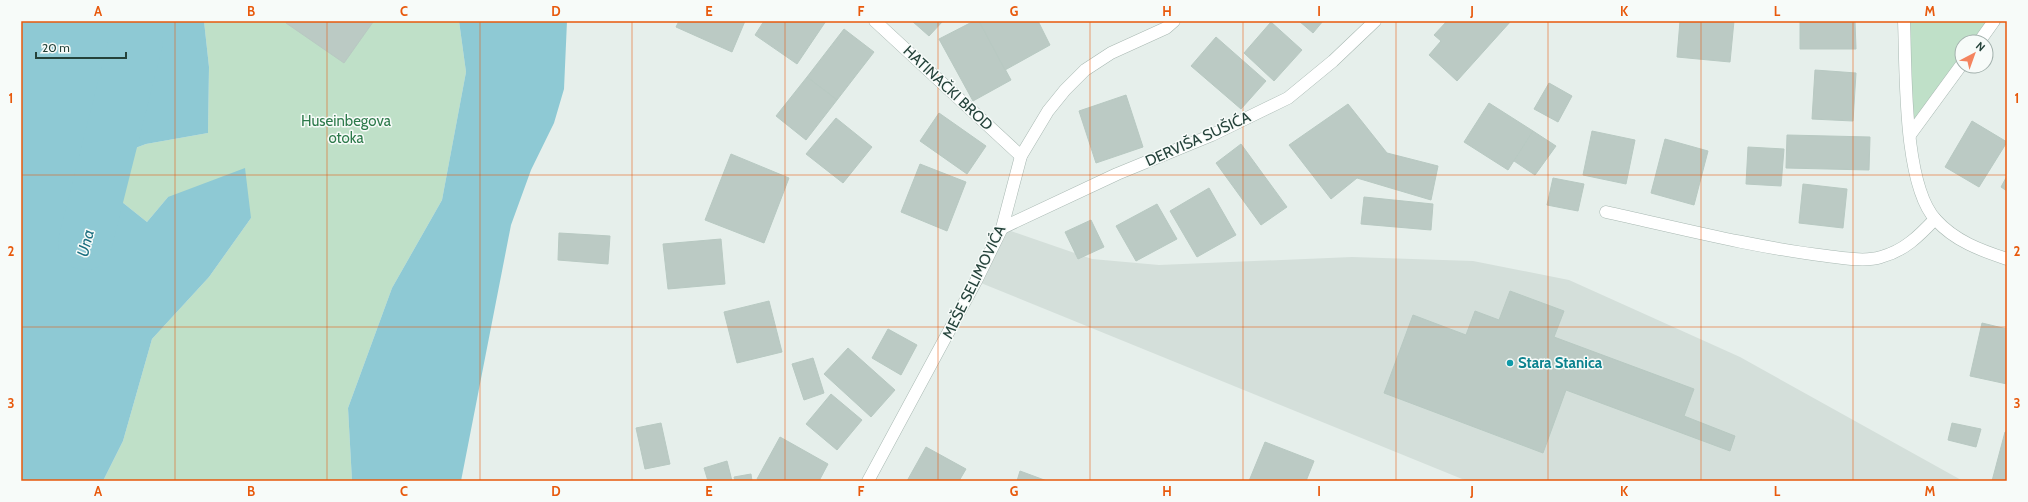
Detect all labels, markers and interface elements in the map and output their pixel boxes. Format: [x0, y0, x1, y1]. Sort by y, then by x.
text: A [94, 3, 103, 19]
text: B [247, 3, 255, 19]
text: C [400, 3, 408, 19]
text: D [551, 3, 561, 19]
text: E [705, 3, 713, 19]
text: F [858, 3, 865, 19]
text: G [1010, 3, 1019, 19]
text: H [1162, 3, 1172, 19]
text: I [1317, 3, 1321, 19]
text: J [1469, 3, 1474, 19]
text: K [1620, 3, 1629, 19]
text: L [1774, 3, 1781, 19]
text: M [1925, 3, 1936, 19]
scale bar [36, 34, 126, 60]
north arrow [1954, 34, 1994, 74]
text: N [1973, 39, 1988, 54]
text: 20 m [42, 40, 70, 55]
street label: HATINAČKI BROD [899, 41, 997, 134]
text: 1 [9, 90, 13, 106]
text: 1 [2015, 90, 2019, 106]
street label: DERVIŠA SUŠIĆA [1142, 107, 1254, 170]
park label: Huseinbegova otoka [301, 112, 392, 147]
street label: MEŠE SELIMOVIĆA [938, 221, 1010, 342]
water label: Una [73, 228, 98, 259]
text: 2 [8, 243, 15, 259]
text: 2 [2014, 243, 2021, 259]
place label: Stara Stanica [1518, 354, 1603, 372]
marker: Stara Stanica [1505, 358, 1515, 368]
text: 3 [7, 395, 15, 411]
text: 3 [2013, 395, 2021, 411]
text: A [94, 483, 103, 499]
text: B [247, 483, 255, 499]
text: C [400, 483, 408, 499]
text: D [551, 483, 561, 499]
text: E [705, 483, 713, 499]
text: F [858, 483, 865, 499]
text: G [1010, 483, 1019, 499]
text: H [1162, 483, 1172, 499]
text: I [1317, 483, 1321, 499]
text: J [1469, 483, 1474, 499]
text: K [1620, 483, 1629, 499]
text: L [1774, 483, 1781, 499]
text: M [1925, 483, 1936, 499]

